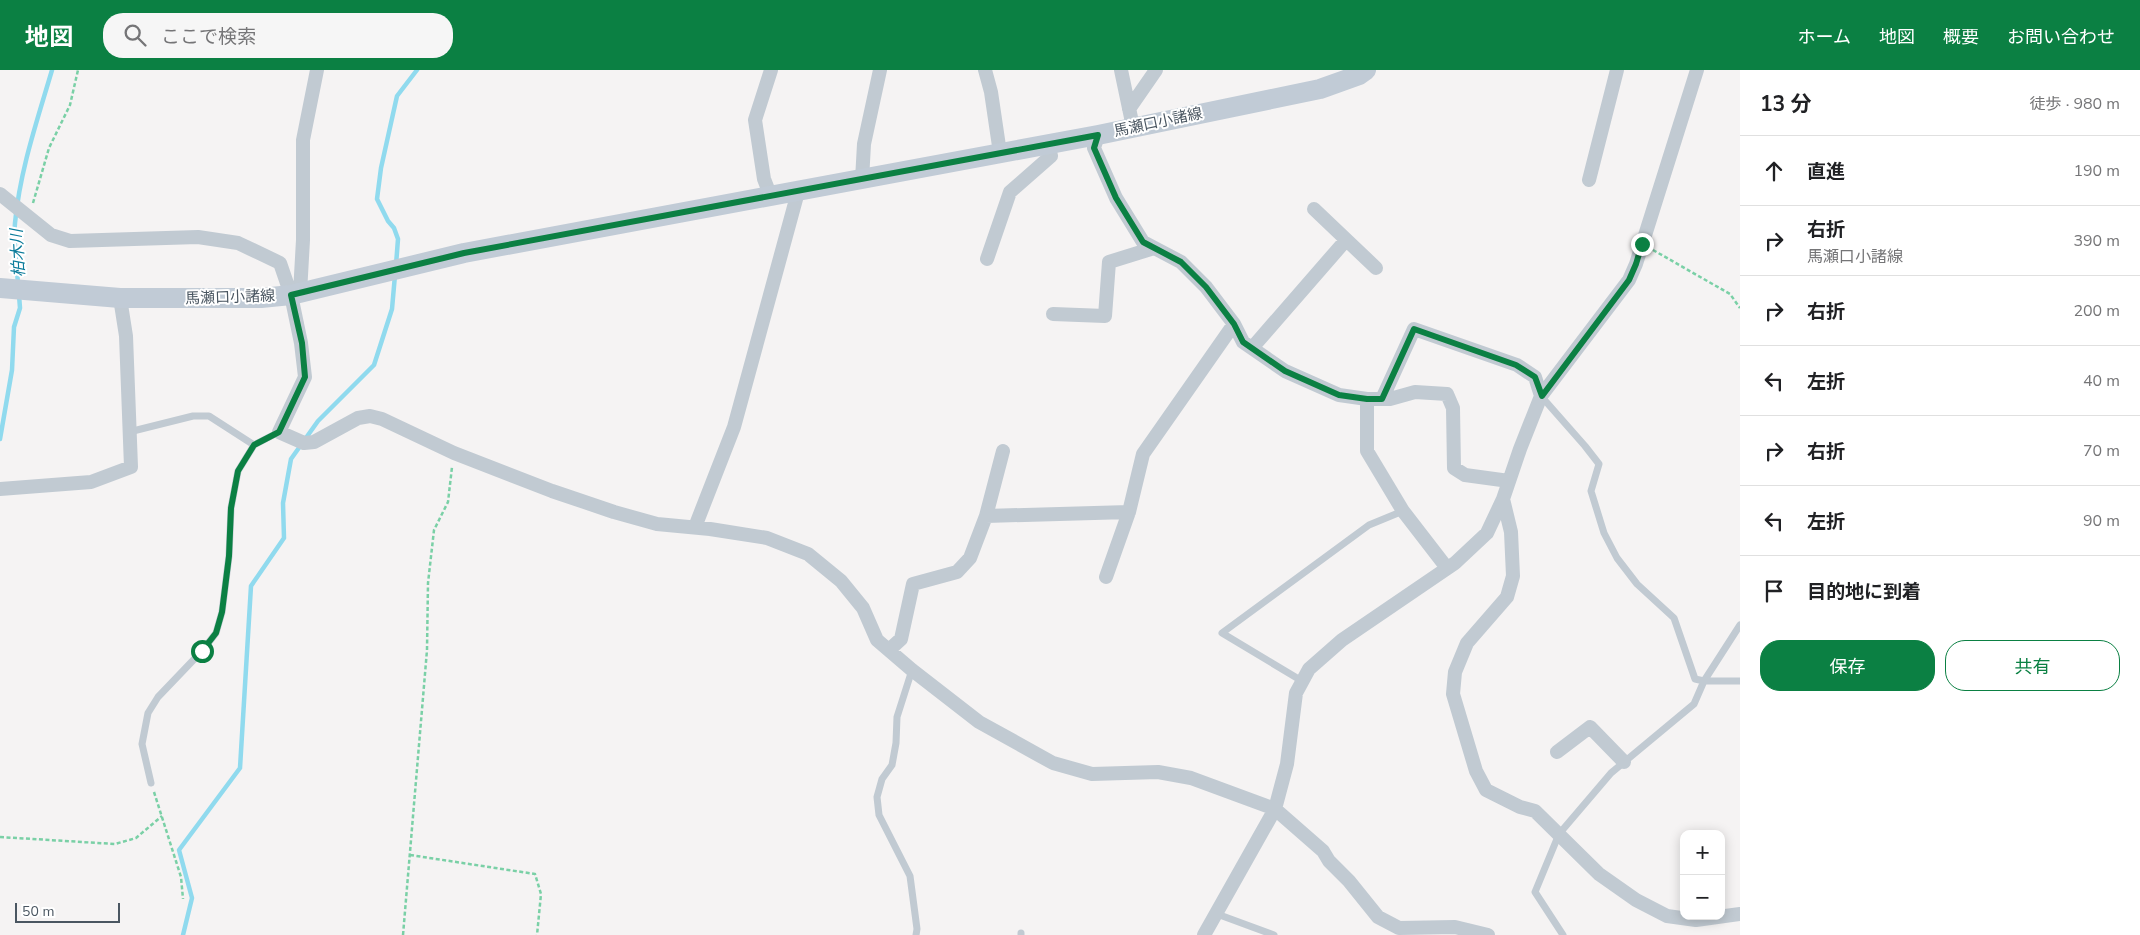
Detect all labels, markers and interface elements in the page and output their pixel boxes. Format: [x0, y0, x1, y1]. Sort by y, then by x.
search box [103, 13, 453, 58]
text: 地図 [25, 21, 73, 53]
icon: search [121, 21, 149, 49]
text: ここで検索 [161, 24, 256, 50]
text: ホーム [1798, 25, 1851, 49]
text: 地図 [1879, 25, 1915, 49]
text: 概要 [1943, 25, 1979, 49]
text: お問い合わせ [2007, 25, 2115, 49]
text: 13 分 [1760, 90, 1812, 118]
text: 徒歩 · 980 m [2030, 93, 2120, 115]
street label: 馬瀬口小諸線 [1112, 103, 1204, 141]
icon: ahead [1760, 157, 1788, 185]
text: 直進 [1807, 159, 1845, 185]
text: 190 m [2073, 160, 2120, 182]
text: 右折 [1807, 217, 1845, 243]
water label: 柏木川 [6, 226, 30, 277]
icon: right [1760, 227, 1788, 255]
text: 390 m [2073, 230, 2120, 252]
route end [1631, 233, 1654, 256]
text: 馬瀬口小諸線 [1807, 246, 1903, 268]
street label: 馬瀬口小諸線 [185, 285, 275, 309]
icon: right [1760, 297, 1788, 325]
text: 右折 [1807, 299, 1845, 325]
text: 200 m [2073, 300, 2120, 322]
icon: left [1760, 367, 1788, 395]
text: 左折 [1807, 369, 1845, 395]
text: 40 m [2083, 370, 2120, 392]
icon: right [1760, 437, 1788, 465]
text: 右折 [1807, 439, 1845, 465]
text: 70 m [2083, 440, 2120, 462]
icon: left [1760, 507, 1788, 535]
text: 左折 [1807, 509, 1845, 535]
text: 90 m [2083, 510, 2120, 532]
icon: arrive [1760, 577, 1788, 605]
text: 目的地に到着 [1807, 579, 1921, 605]
route start [191, 640, 214, 663]
button: 保存 [1760, 640, 1935, 691]
button: 共有 [1945, 640, 2120, 691]
map controls [1680, 830, 1725, 920]
button: + [1680, 830, 1725, 875]
button: − [1680, 875, 1725, 920]
scale bar [15, 900, 120, 923]
text: 50 m [22, 902, 54, 921]

